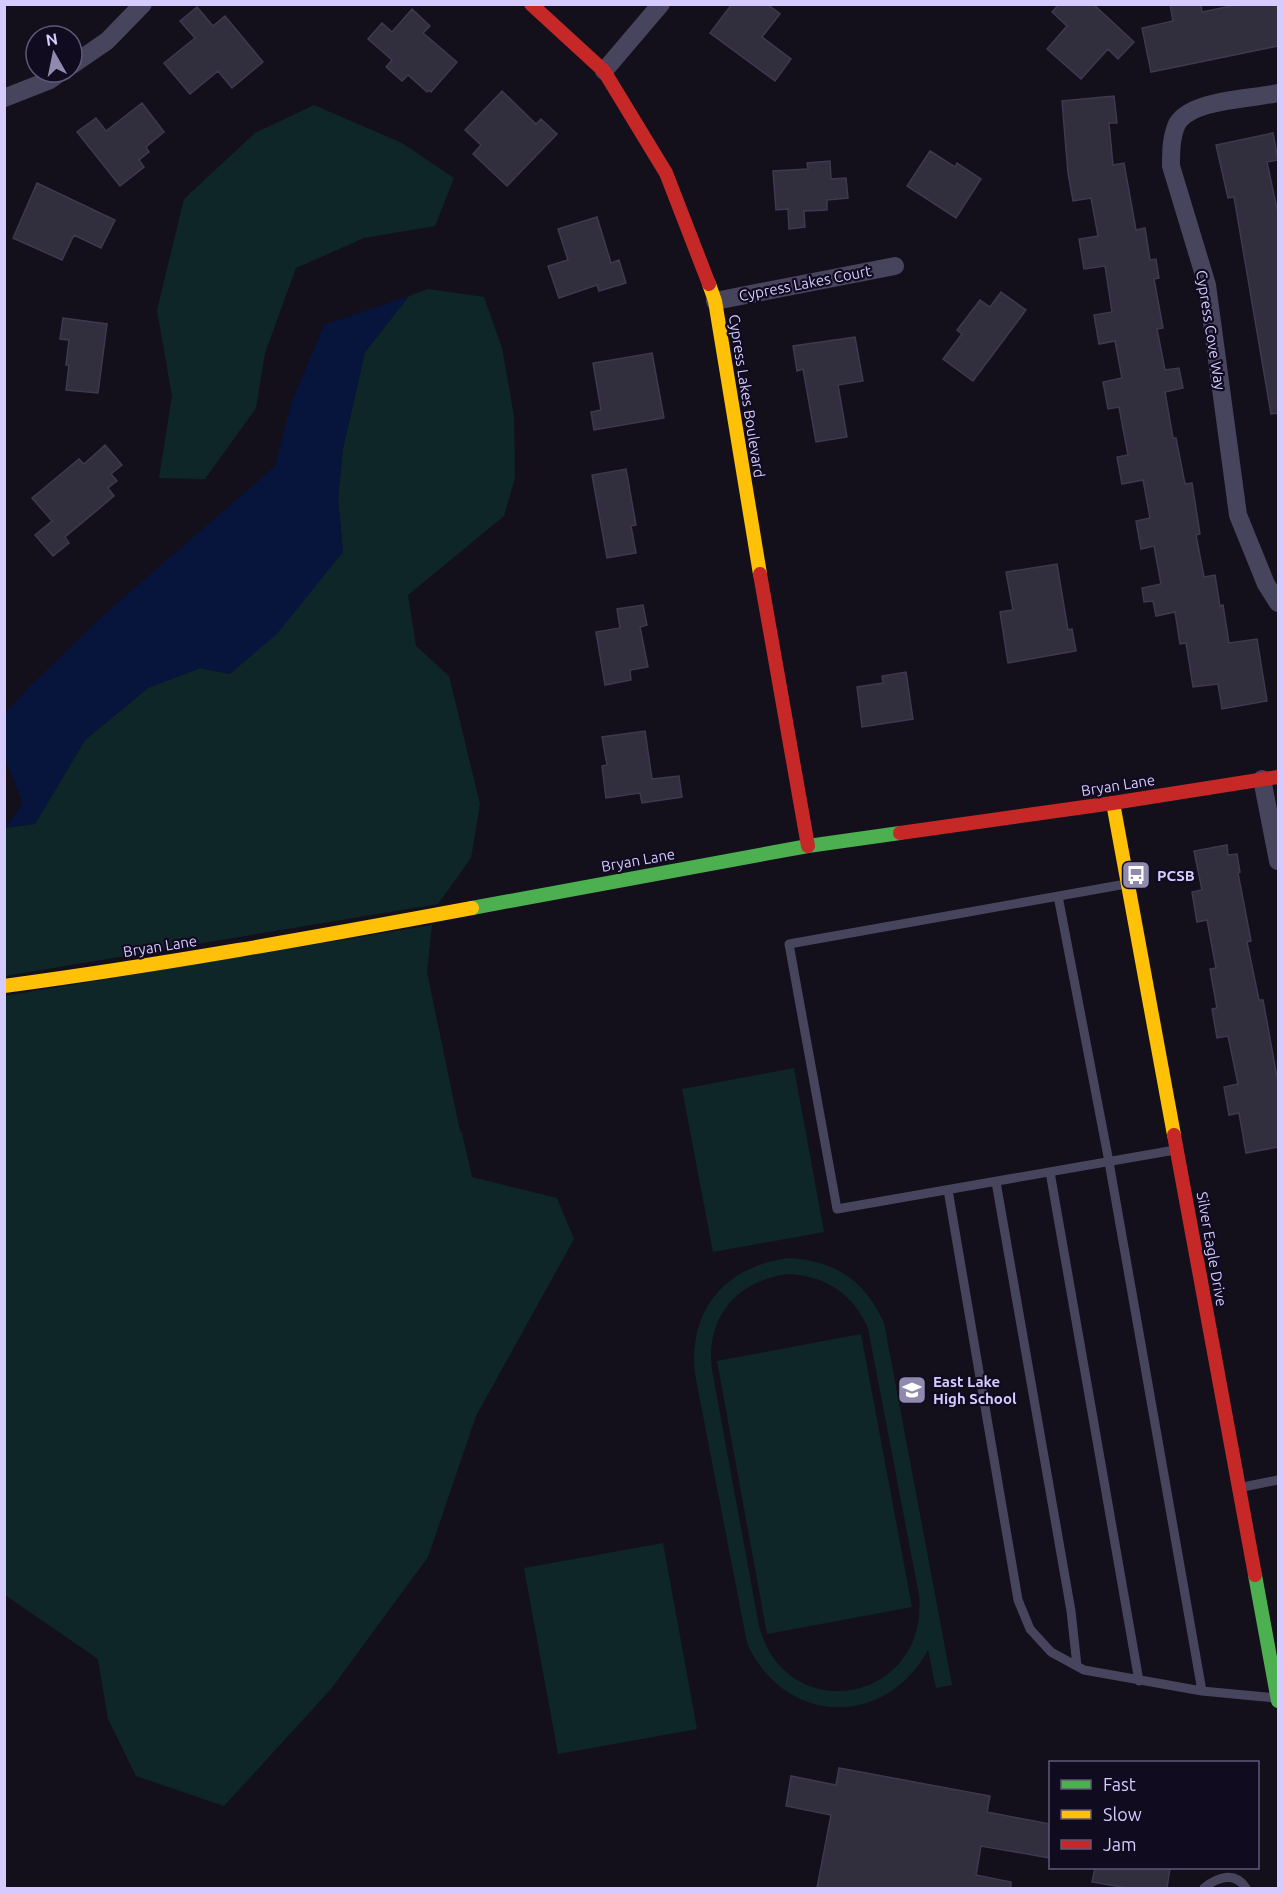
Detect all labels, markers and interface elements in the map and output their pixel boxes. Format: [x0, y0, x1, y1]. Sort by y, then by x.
north arrow [24, 24, 84, 84]
text: N [44, 29, 59, 49]
street label: Cypress Lakes Court [737, 262, 873, 304]
street label: Cypress Cove Way [1193, 269, 1229, 391]
street label: Cypress Lakes Boulevard [726, 313, 768, 479]
street label: Bryan Lane [1080, 771, 1156, 799]
street label: Bryan Lane [600, 845, 676, 875]
bus stop icon: PCSB [1120, 859, 1152, 891]
place label: PCSB [1157, 867, 1195, 884]
street label: Bryan Lane [122, 932, 198, 960]
street label: Silver Eagle Drive [1194, 1190, 1230, 1308]
place label: East Lake High School [933, 1373, 1017, 1407]
school or university icon: East Lake High School [896, 1374, 928, 1406]
legend [1049, 1761, 1259, 1869]
text: Fast [1103, 1774, 1136, 1794]
text: Slow [1103, 1804, 1142, 1824]
text: Jam [1103, 1834, 1137, 1854]

